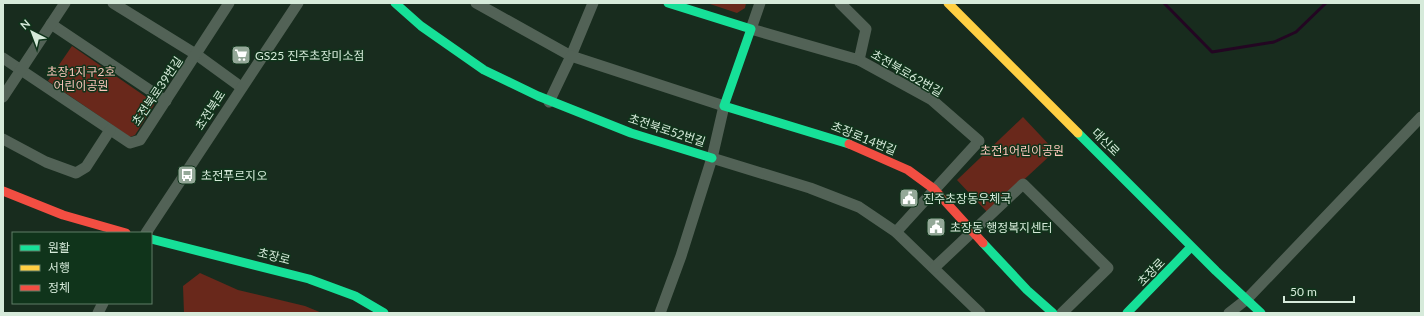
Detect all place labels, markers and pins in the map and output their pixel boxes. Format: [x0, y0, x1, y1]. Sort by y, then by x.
supermarket icon: GS25 진주초장미소점 [230, 44, 252, 66]
place label: GS25 진주초장미소점 [255, 48, 365, 63]
bus stop icon: 초전푸르지오 [176, 164, 198, 186]
place label: 초전푸르지오 [201, 168, 267, 183]
public building icon: 진주초장동우체국 [898, 187, 920, 209]
place label: 진주초장동우체국 [923, 191, 1011, 206]
public building icon: 초장동 행정복지센터 [925, 216, 947, 238]
place label: 초장동 행정복지센터 [950, 220, 1052, 235]

